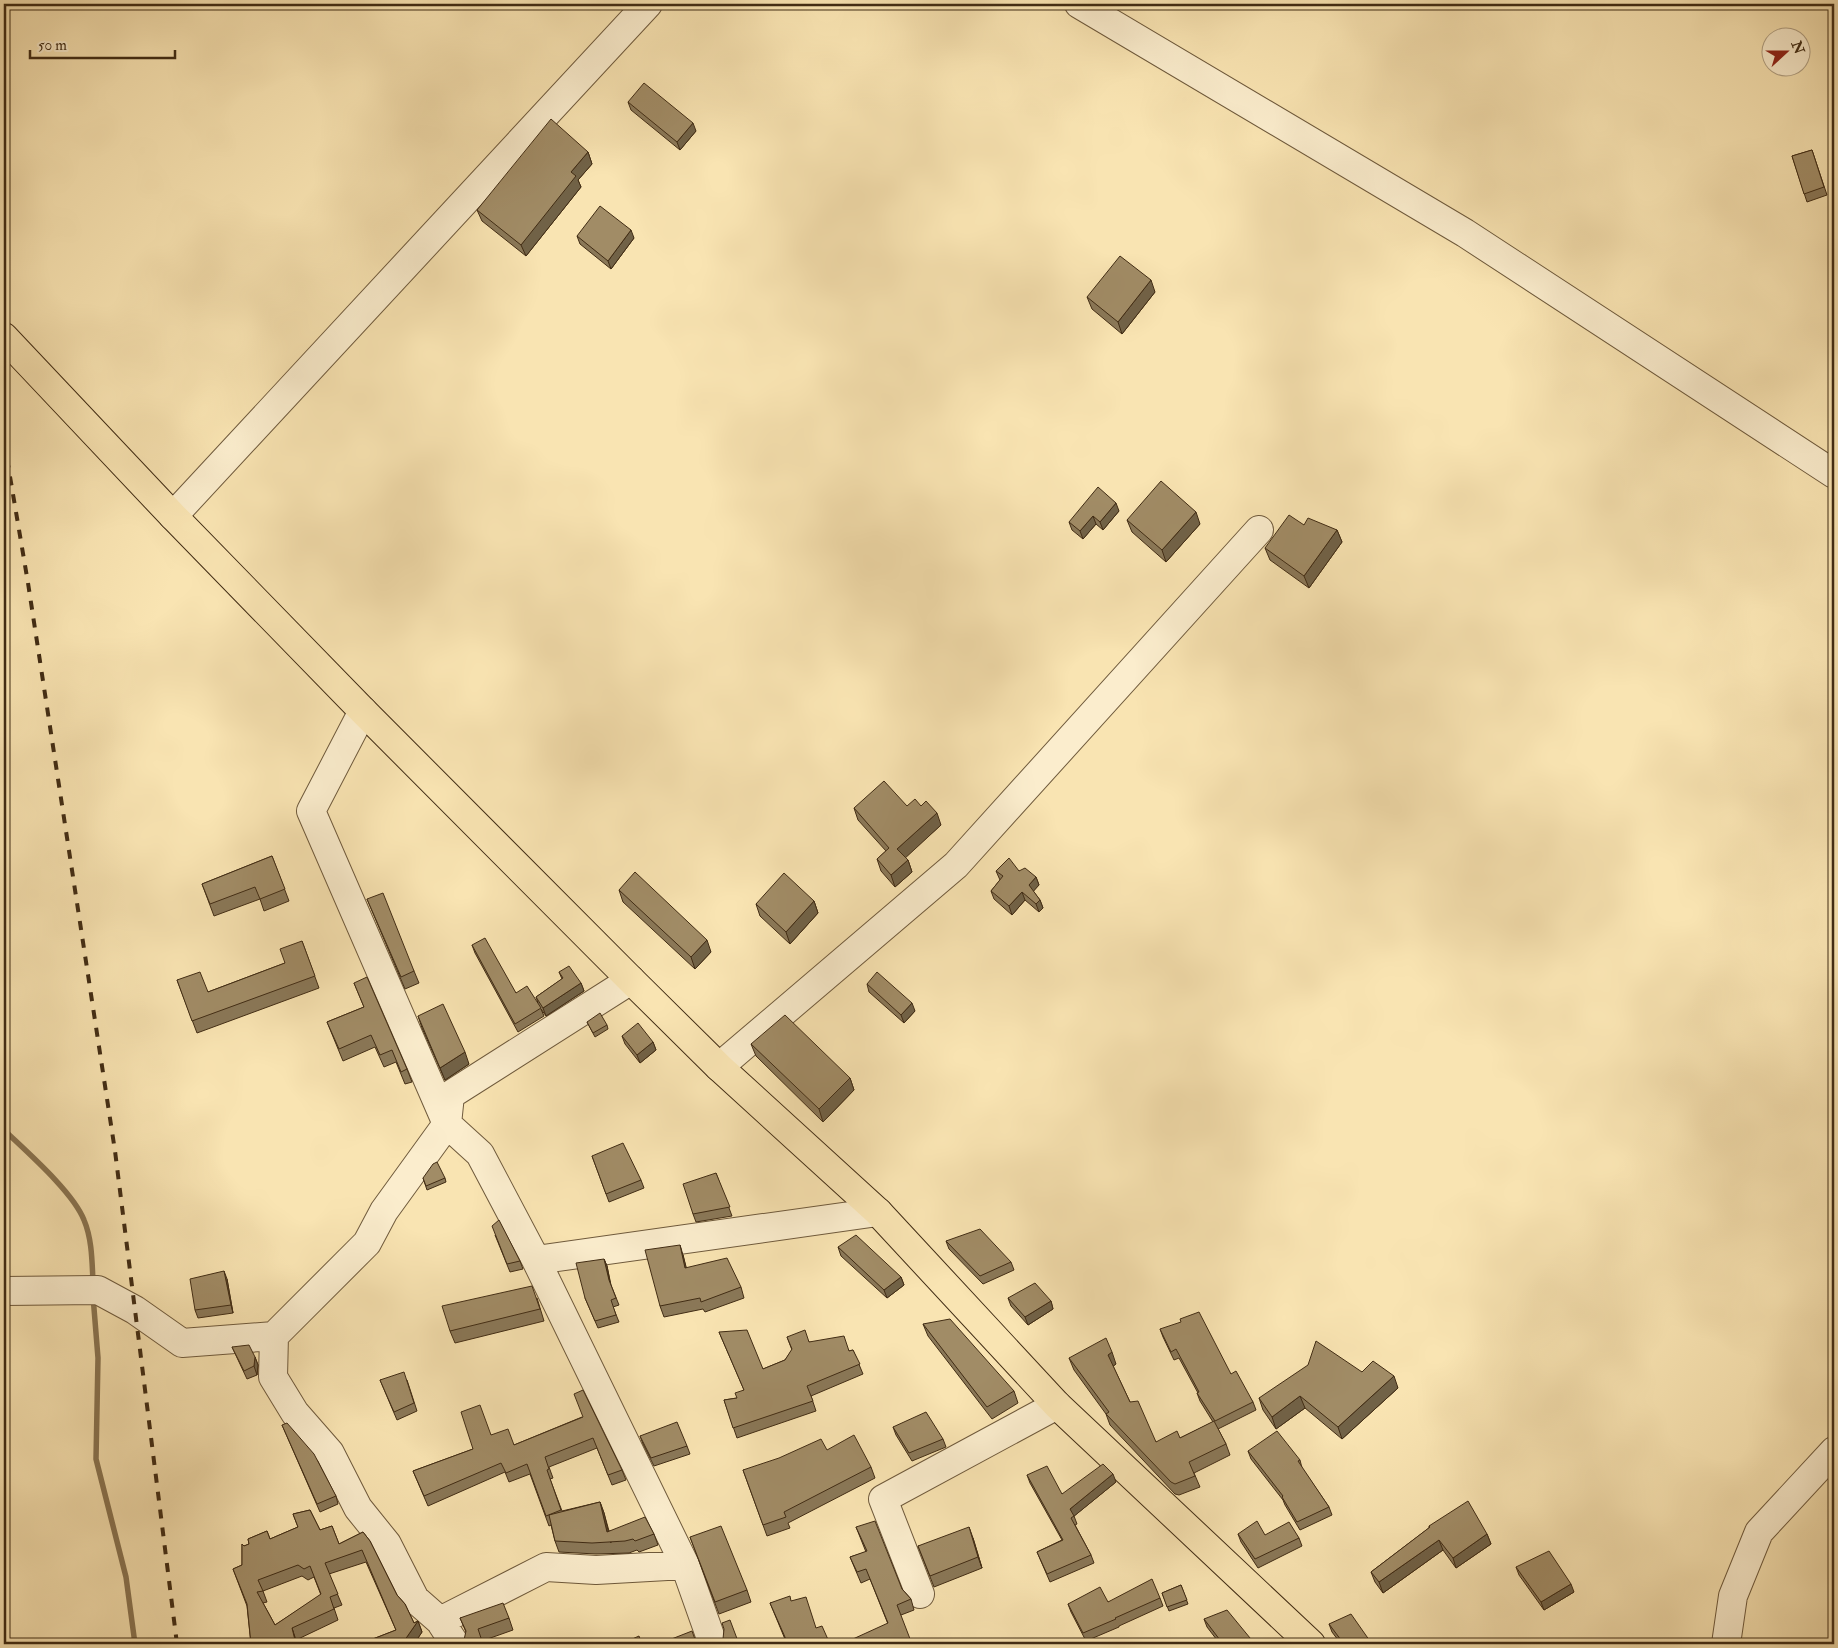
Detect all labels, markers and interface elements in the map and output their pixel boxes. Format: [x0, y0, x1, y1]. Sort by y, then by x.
scale bar [30, 28, 175, 60]
north arrow [1760, 28, 1810, 78]
text: 50 m [38, 36, 67, 55]
text: N [1787, 38, 1808, 57]

